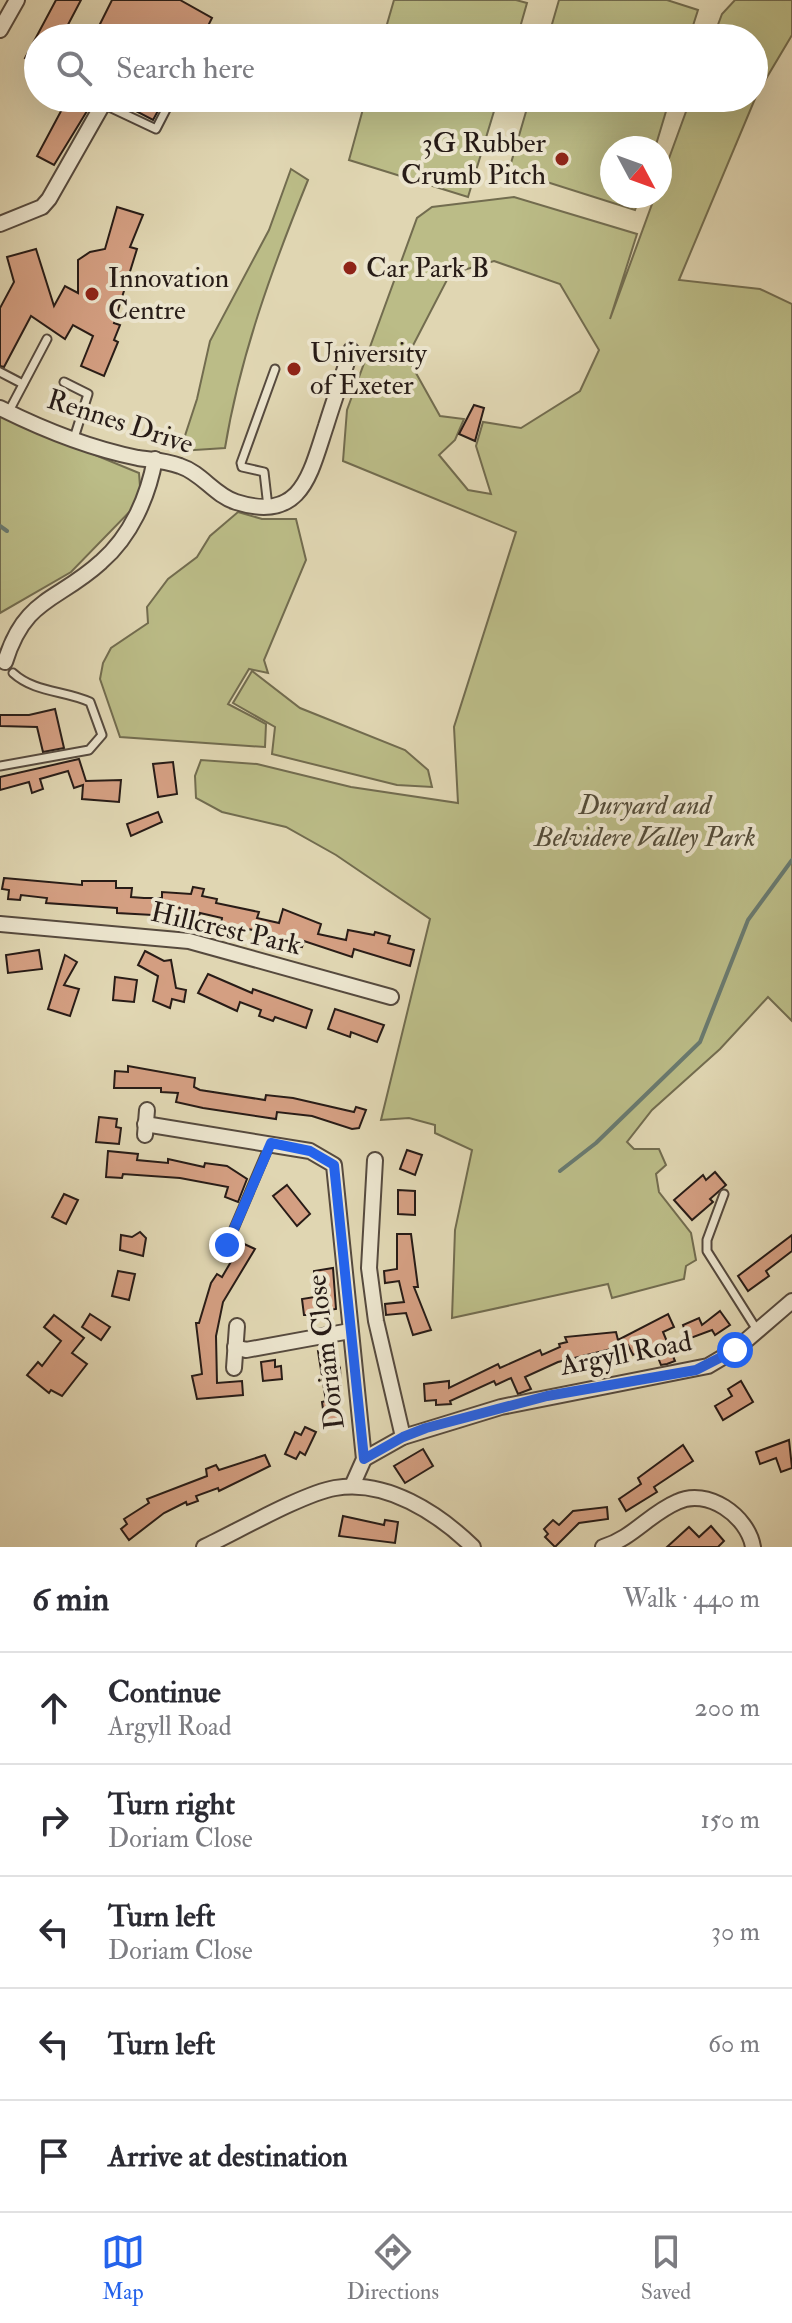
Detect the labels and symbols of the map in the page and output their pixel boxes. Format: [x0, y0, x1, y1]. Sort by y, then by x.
place label: 3G Rubber Crumb Pitch [401, 126, 547, 193]
north arrow [600, 136, 672, 208]
marker: 3G Rubber Crumb Pitch [553, 150, 571, 168]
place label: Car Park B [366, 251, 489, 286]
marker: Car Park B [341, 259, 359, 277]
place label: Innovation Centre [108, 261, 229, 328]
marker: Innovation Centre [83, 285, 101, 303]
place label: University of Exeter [310, 336, 427, 403]
marker: University of Exeter [285, 360, 303, 378]
street label: Rennes Drive [42, 382, 198, 462]
park label: Duryard and Belvidere Valley Park [532, 788, 756, 855]
street label: Hillcrest Park [147, 895, 305, 963]
route end [209, 1227, 245, 1263]
street label: Doriam Close [299, 1272, 353, 1431]
street label: Argyll Road [556, 1324, 695, 1384]
route start [717, 1332, 753, 1368]

